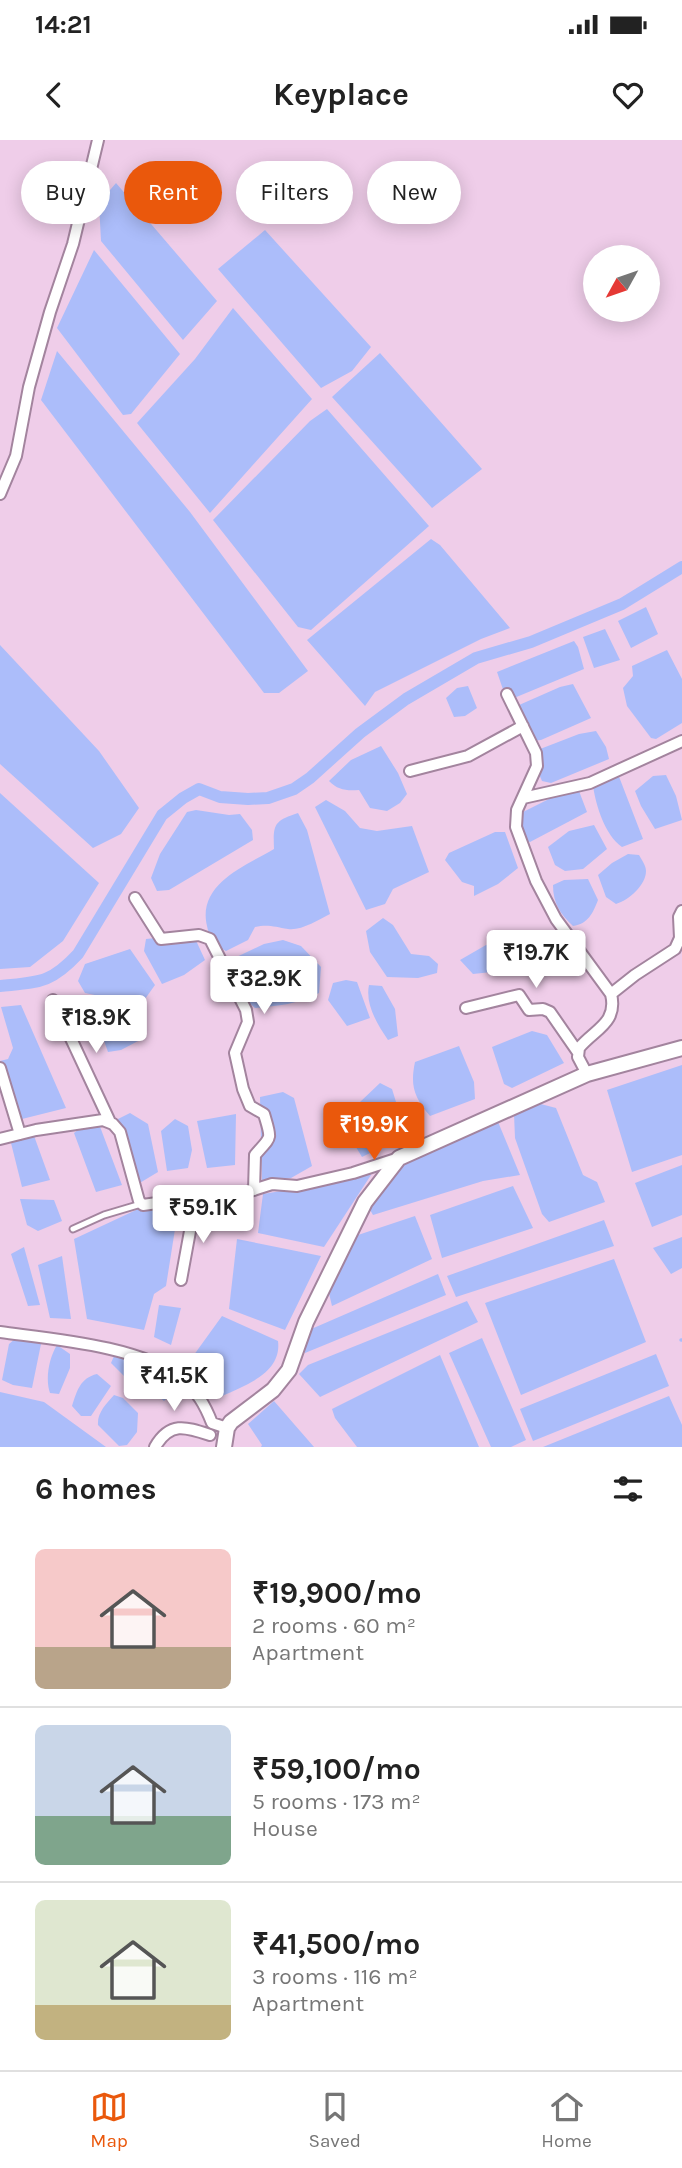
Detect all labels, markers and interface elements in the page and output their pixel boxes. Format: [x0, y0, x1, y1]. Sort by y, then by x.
text: 14:21 [35, 9, 92, 40]
icon: back [35, 76, 73, 114]
text: Keyplace [273, 76, 409, 113]
icon: heart [609, 76, 647, 114]
chip: Buy [21, 161, 110, 224]
chip: Rent [124, 161, 222, 224]
chip: Filters [236, 161, 353, 224]
chip: New [367, 161, 461, 224]
north arrow [583, 245, 660, 322]
map controls [583, 245, 660, 322]
pin: ₹19.7K [479, 930, 593, 990]
text: ₹19.7K [503, 939, 569, 966]
pin: ₹32.9K [207, 956, 321, 1016]
text: ₹32.9K [226, 965, 302, 992]
pin: ₹18.9K [39, 996, 153, 1055]
text: ₹18.9K [61, 1004, 131, 1031]
pin: ₹19.9K [317, 1102, 431, 1162]
text: ₹19.9K [339, 1111, 409, 1138]
pin: ₹59.1K [146, 1186, 260, 1245]
text: ₹59.1K [169, 1194, 237, 1221]
pin: ₹41.5K [117, 1354, 231, 1413]
text: ₹41.5K [140, 1362, 208, 1389]
icon: filters [609, 1470, 647, 1508]
text: 6 homes [35, 1471, 157, 1507]
text: ₹19,900/mo [252, 1575, 422, 1611]
icon: home [91, 1577, 175, 1661]
text: 2 rooms · 60 m² [252, 1612, 416, 1639]
text: Apartment [252, 1639, 364, 1666]
text: ₹59,100/mo [252, 1751, 421, 1787]
icon: home [91, 1753, 175, 1837]
text: 5 rooms · 173 m² [252, 1788, 421, 1815]
text: House [252, 1815, 318, 1842]
text: ₹41,500/mo [252, 1926, 420, 1962]
icon: home [91, 1928, 175, 2012]
text: 3 rooms · 116 m² [252, 1963, 418, 1990]
text: Apartment [252, 1990, 364, 2017]
tab: Map [90, 2088, 128, 2152]
tab: Saved [308, 2088, 361, 2152]
tab: Home [541, 2088, 592, 2152]

